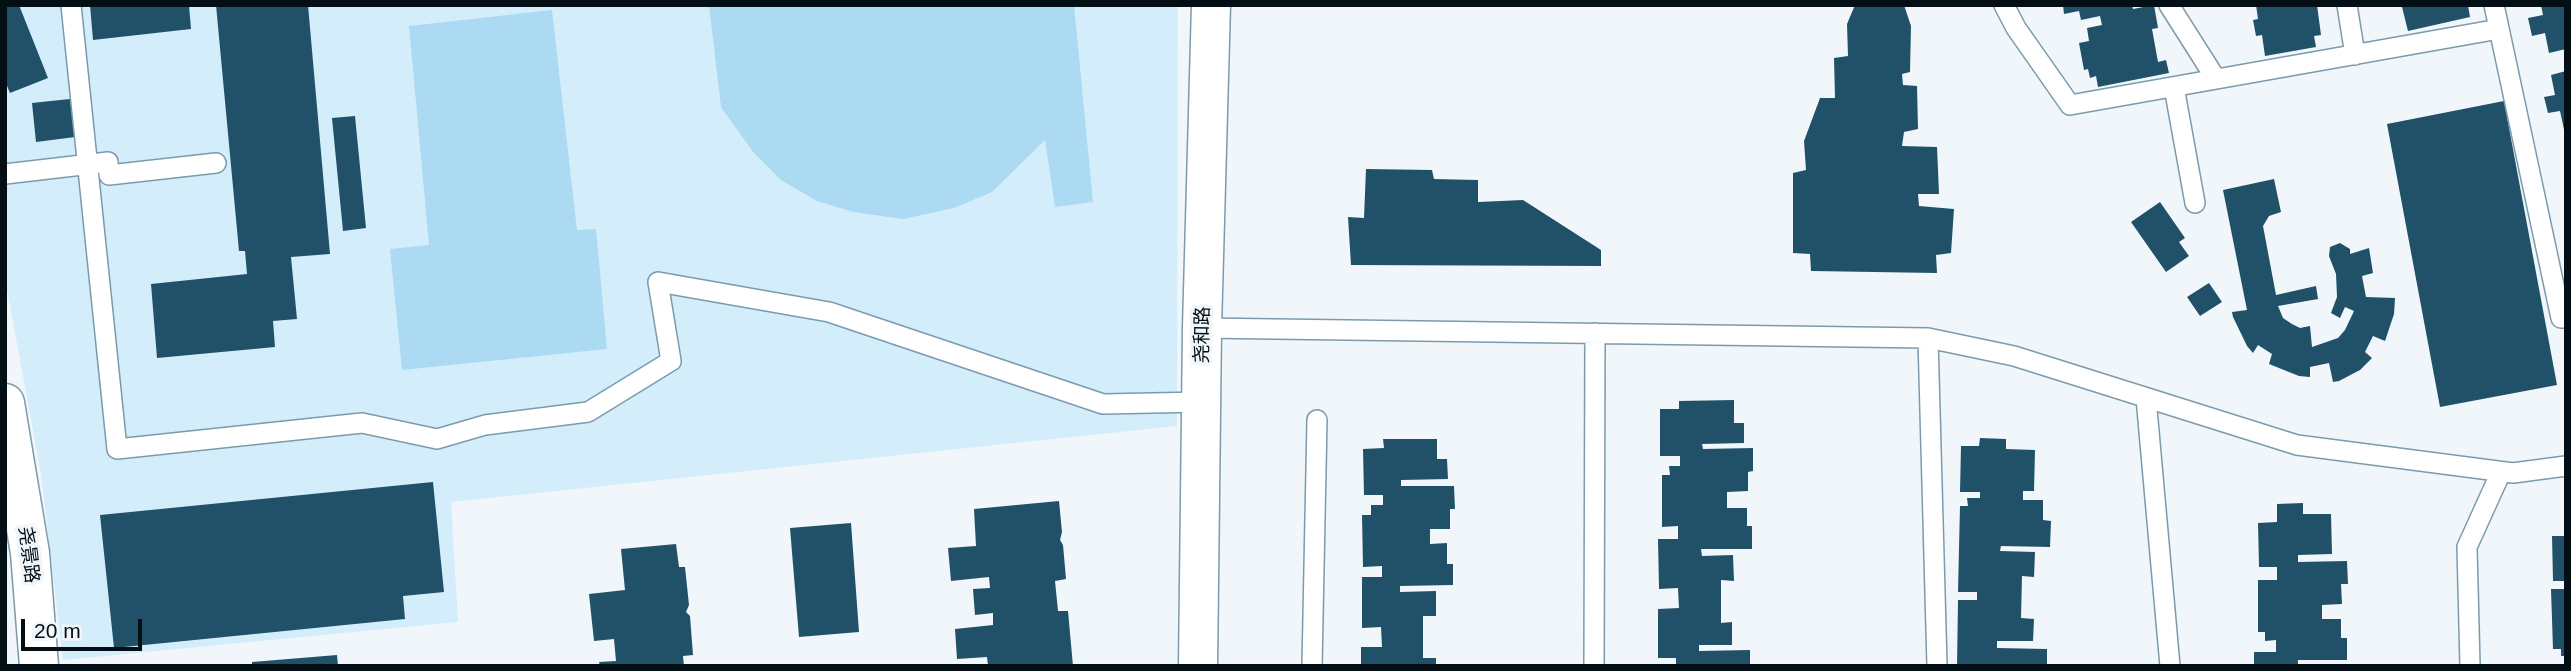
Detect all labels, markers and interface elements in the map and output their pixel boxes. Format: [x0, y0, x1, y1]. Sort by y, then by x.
street label: 尧和路 [1191, 306, 1215, 364]
street label: 尧景路 [13, 525, 43, 585]
scale bar [24, 604, 145, 648]
text: 20 m [34, 619, 81, 642]

